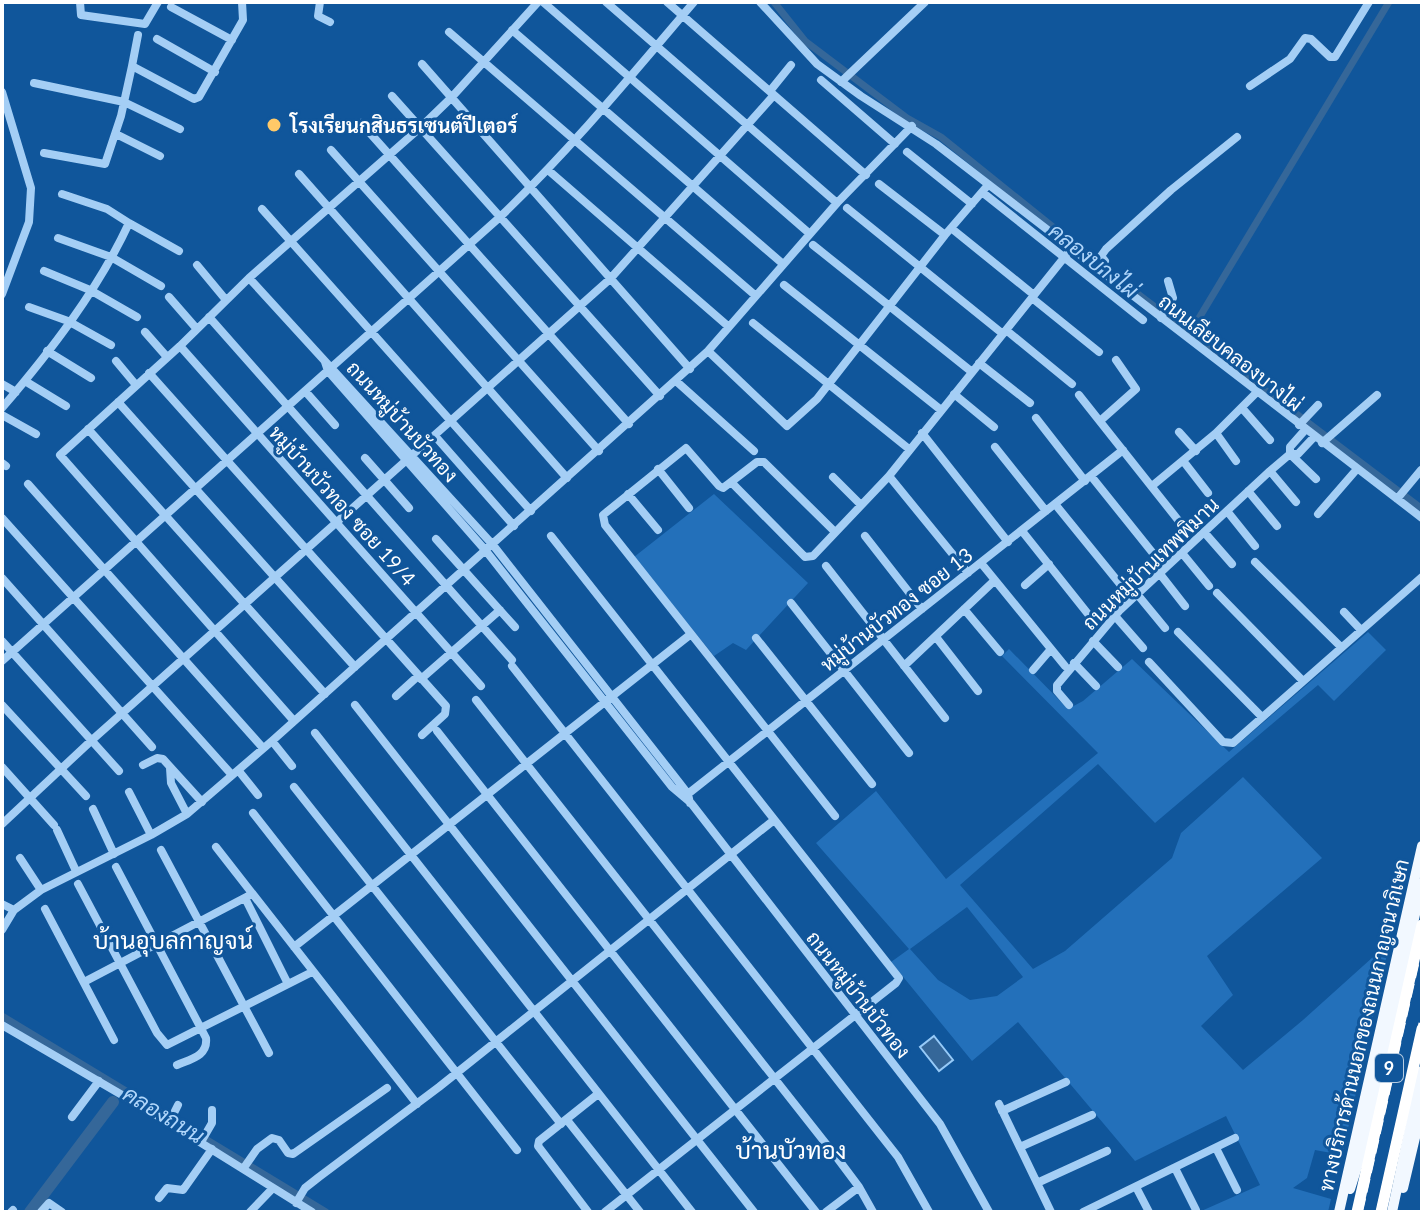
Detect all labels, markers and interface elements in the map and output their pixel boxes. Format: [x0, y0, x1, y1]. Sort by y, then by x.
place label: โรงเรียนกสินธรเซนต์ปีเตอร์ [289, 112, 519, 137]
marker: โรงเรียนกสินธรเซนต์ปีเตอร์ [265, 116, 283, 134]
water label: คลองบางไผ่ [1044, 217, 1145, 304]
street label: ถนนเลียบคลองบางไผ่ [1154, 288, 1308, 416]
street label: ถนนหมู่บ้านบัวทอง [339, 356, 464, 489]
street label: หมู่บ้านบัวทอง ซอย 19/4 [262, 420, 421, 593]
street label: ถนนหมู่บ้านเทพพิมาน [1077, 492, 1226, 637]
street label: หมู่บ้านบัวทอง ซอย 13 [815, 542, 979, 679]
street label: ทางบริการด้านนอกของถนนกาญจนาภิเษก [1313, 856, 1414, 1194]
district label: บ้านอุบลกาญจน์ [93, 925, 253, 957]
street label: ถนนหมู่บ้านบัวทอง [799, 926, 916, 1065]
road number: 9 [1375, 1054, 1403, 1082]
water label: คลองถนน [119, 1079, 209, 1149]
district label: บ้านบัวทอง [736, 1135, 846, 1164]

